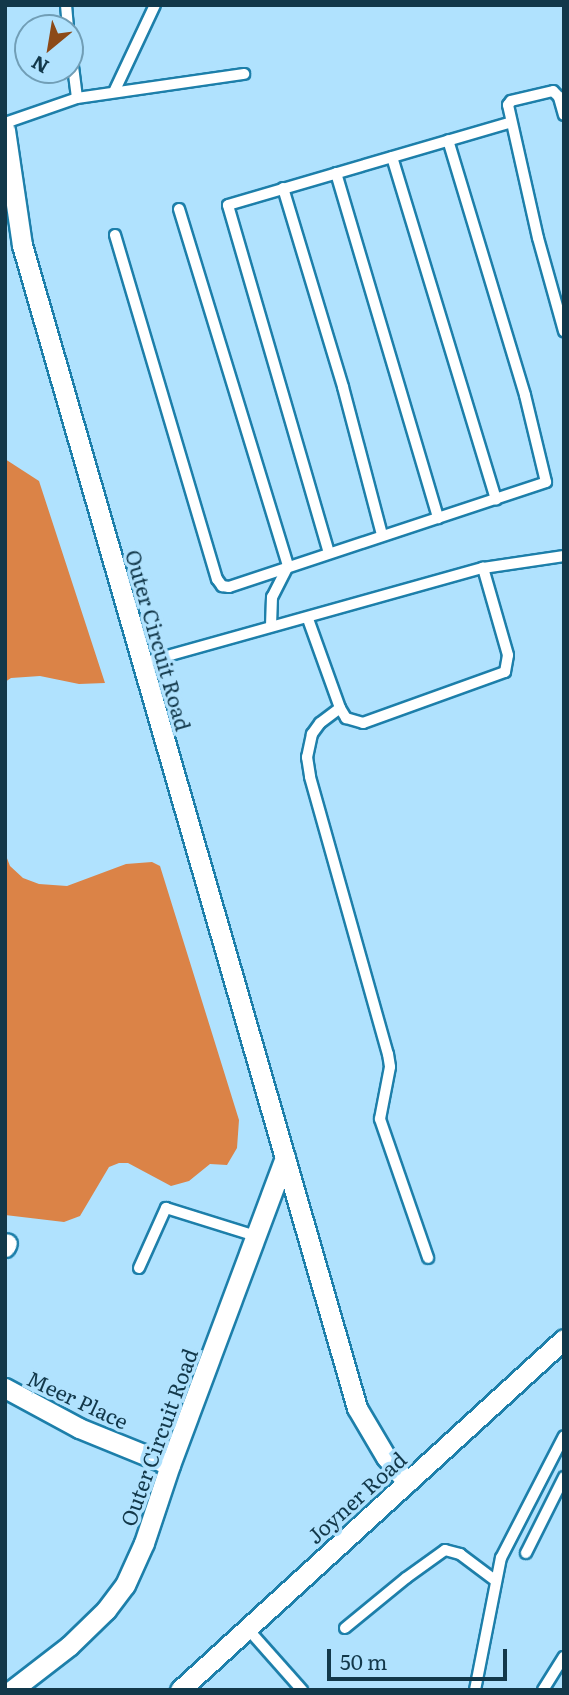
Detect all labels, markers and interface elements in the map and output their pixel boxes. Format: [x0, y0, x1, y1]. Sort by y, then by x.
north arrow [14, 14, 84, 84]
text: N [26, 49, 53, 82]
street label: Outer Circuit Road [121, 547, 197, 733]
street label: Outer Circuit Road [114, 1345, 202, 1529]
street label: Meer Place [24, 1365, 132, 1433]
street label: Joyner Road [301, 1446, 411, 1548]
scale bar [331, 1636, 511, 1680]
text: 50 m [340, 1645, 387, 1676]

